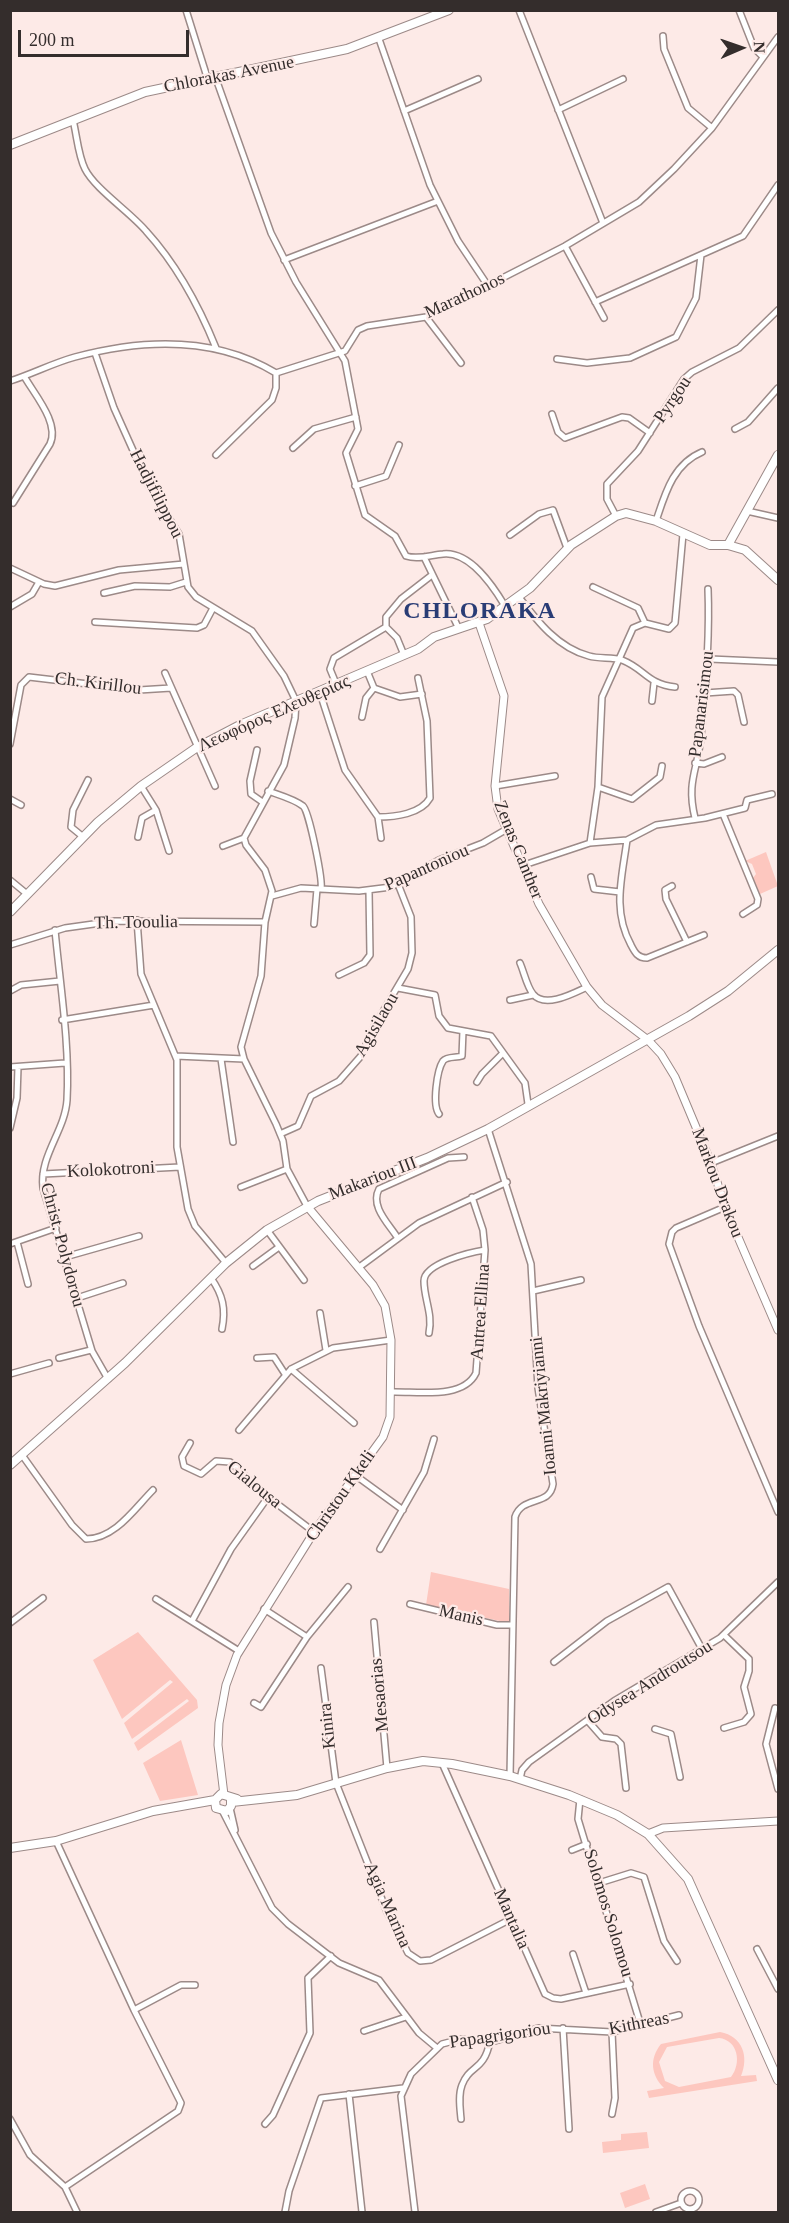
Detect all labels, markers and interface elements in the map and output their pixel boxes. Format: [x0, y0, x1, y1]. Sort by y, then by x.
scale bar [21, 18, 192, 56]
north arrow [711, 18, 771, 78]
text: 200 m [29, 30, 75, 50]
text: N [751, 41, 768, 53]
street label: Chlorakas Avenue [162, 52, 296, 98]
street label: Marathonos [421, 268, 509, 324]
street label: Pyrgou [650, 373, 696, 427]
street label: Hadjifilippou [124, 446, 188, 542]
district label: CHLORAKA [403, 598, 557, 626]
street label: Papanarisimou [685, 650, 719, 758]
street label: Ch. Kirillou [54, 668, 142, 700]
street label: Λεωφόρος Ελευθερίας [195, 671, 353, 757]
street label: Zenas Canther [488, 798, 548, 902]
street label: Papantoniou [382, 840, 472, 896]
street label: Th. Tooulia [94, 911, 178, 935]
street label: Agisilaou [350, 989, 404, 1061]
street label: Markou Drakou [686, 1125, 748, 1241]
street label: Makariou III [326, 1152, 420, 1206]
street label: Kolokotroni [66, 1157, 156, 1183]
street label: Christ. Polydorou [35, 1180, 89, 1310]
street label: Antrea Ellina [467, 1263, 495, 1361]
street label: Ioanni Makriyianni [526, 1336, 562, 1476]
street label: Christou Kkeli [302, 1446, 380, 1546]
street label: Gialousa [222, 1456, 286, 1514]
street label: Manis [437, 1600, 485, 1632]
street label: Odysea Androutsou [583, 1636, 717, 1730]
street label: Mesaorias [366, 1657, 394, 1733]
street label: Kinira [315, 1702, 341, 1750]
street label: Solomos Solomou [578, 1846, 638, 1980]
street label: Agia Marina [359, 1859, 415, 1951]
street label: Mantalia [488, 1885, 534, 1953]
street label: Kithreas [607, 2008, 671, 2040]
street label: Papagrigoriou [448, 2018, 552, 2054]

